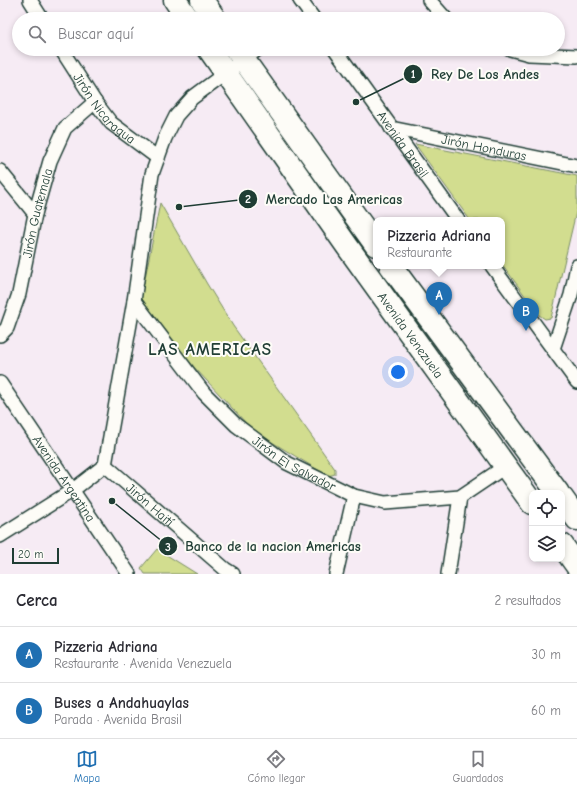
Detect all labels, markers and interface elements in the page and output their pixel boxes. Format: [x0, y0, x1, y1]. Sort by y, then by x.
search box [12, 12, 565, 56]
icon: search [26, 23, 48, 45]
text: Buscar aquí [58, 25, 134, 43]
callout: Rey De Los Andes [403, 61, 547, 87]
text: Rey De Los Andes [431, 66, 539, 83]
text: 1 [411, 67, 416, 81]
street label: Jirón Nicaragua [71, 70, 139, 146]
street label: Avenida Brasil [374, 108, 432, 180]
street label: Jirón Honduras [440, 131, 528, 163]
street label: Jirón Guatemala [19, 166, 55, 259]
callout: Mercado Las Americas [238, 186, 410, 212]
text: Mercado Las Americas [266, 191, 402, 208]
text: 2 [245, 192, 251, 206]
popup [373, 217, 505, 269]
text: Pizzeria Adriana [387, 227, 491, 245]
text: Restaurante [387, 245, 452, 260]
pin: A [426, 282, 452, 315]
street label: Avenida Venezuela [376, 289, 448, 381]
pin: B [513, 298, 539, 331]
district label: LAS AMERICAS [148, 340, 272, 359]
your location [388, 362, 408, 382]
street label: Avenida Argentina [30, 432, 99, 524]
street label: Jirón El Salvador [250, 433, 339, 494]
street label: Jirón Haití [124, 480, 178, 530]
map controls [529, 490, 565, 562]
button: locate [529, 490, 565, 526]
button: layers [529, 526, 565, 562]
callout: Banco de la nacion Americas [158, 533, 369, 559]
text: Banco de la nacion Americas [185, 538, 361, 555]
text: 3 [165, 540, 171, 554]
scale bar [12, 546, 59, 565]
text: 20 m [18, 548, 43, 561]
text: Cerca [16, 591, 58, 610]
text: 2 resultados [494, 593, 561, 608]
text: Pizzeria Adriana [54, 638, 158, 656]
text: A [25, 647, 33, 662]
text: 30 m [531, 647, 561, 662]
text: Restaurante · Avenida Venezuela [54, 656, 232, 671]
text: Buses a Andahuaylas [54, 694, 189, 712]
text: B [25, 703, 33, 718]
text: 60 m [531, 703, 561, 718]
text: Parada · Avenida Brasil [54, 712, 182, 727]
tab: Mapa [74, 748, 100, 785]
tab: Cómo llegar [248, 748, 305, 785]
tab: Guardados [452, 748, 503, 785]

